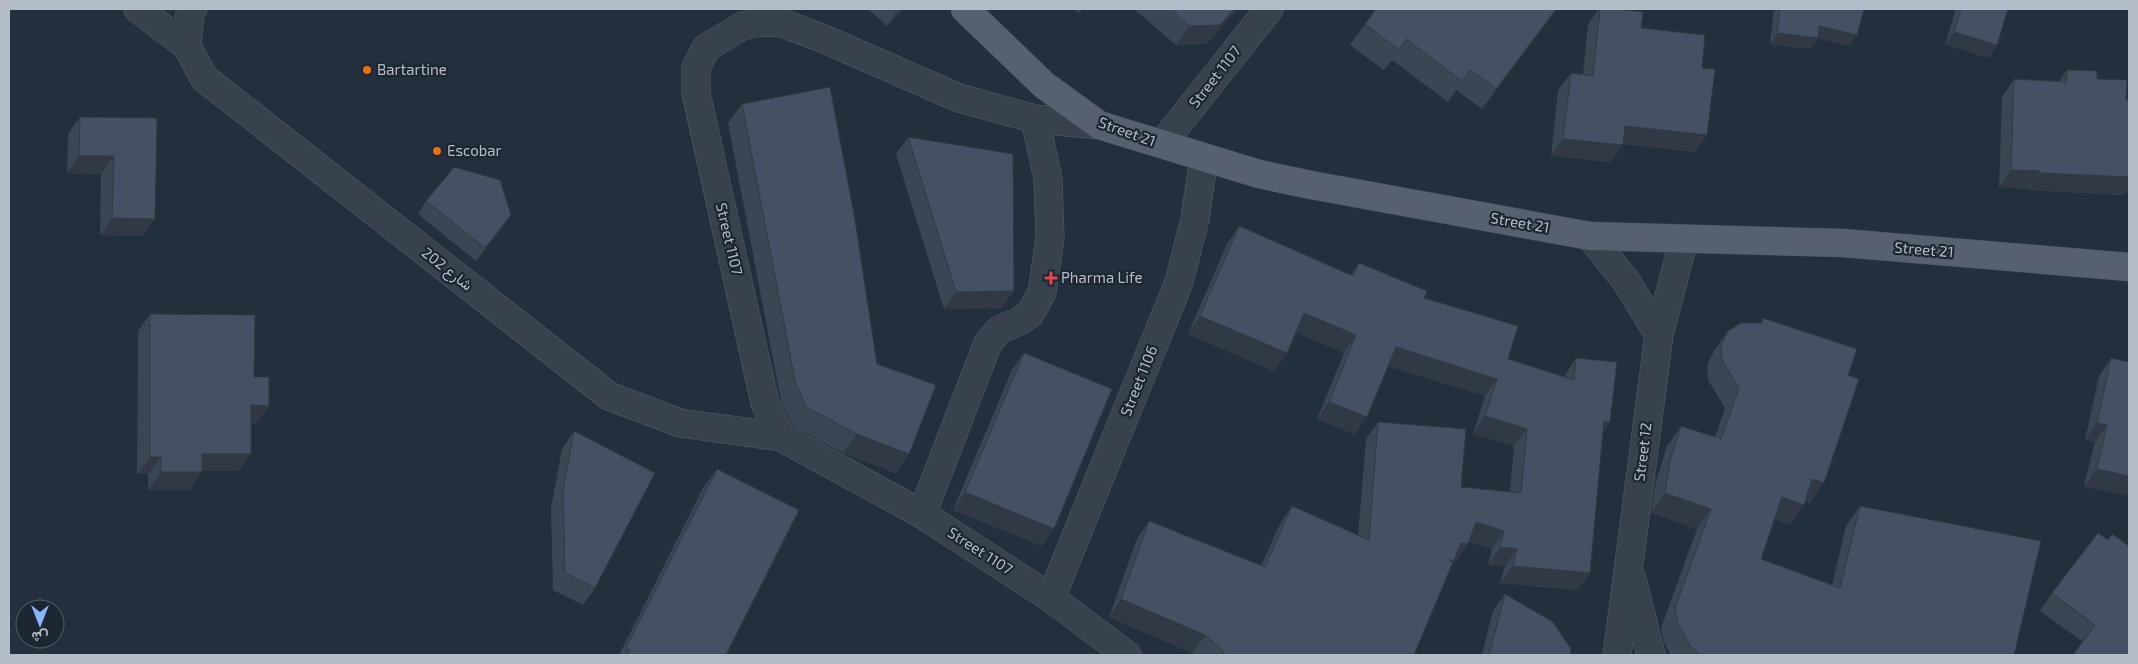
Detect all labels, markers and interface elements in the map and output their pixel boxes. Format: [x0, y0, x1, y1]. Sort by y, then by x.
street label: Street 1107 [1184, 42, 1244, 111]
place label: Bartartine [377, 60, 447, 78]
marker: Bartartine [361, 64, 373, 76]
street label: Street 21 [1096, 112, 1158, 150]
place label: Escobar [447, 141, 502, 159]
marker: Escobar [431, 145, 443, 157]
street label: Street 1107 [713, 201, 747, 277]
street label: Street 21 [1489, 208, 1551, 236]
street label: Street 21 [1894, 237, 1954, 261]
street label: شارع 202 [417, 243, 477, 296]
place label: Pharma Life [1061, 268, 1143, 286]
marker: Pharma Life [1045, 272, 1057, 284]
street label: Street 1106 [1116, 343, 1160, 419]
street label: Street 12 [1629, 421, 1655, 482]
street label: Street 1107 [945, 523, 1017, 578]
north arrow [15, 599, 65, 649]
text: ش [31, 628, 48, 646]

